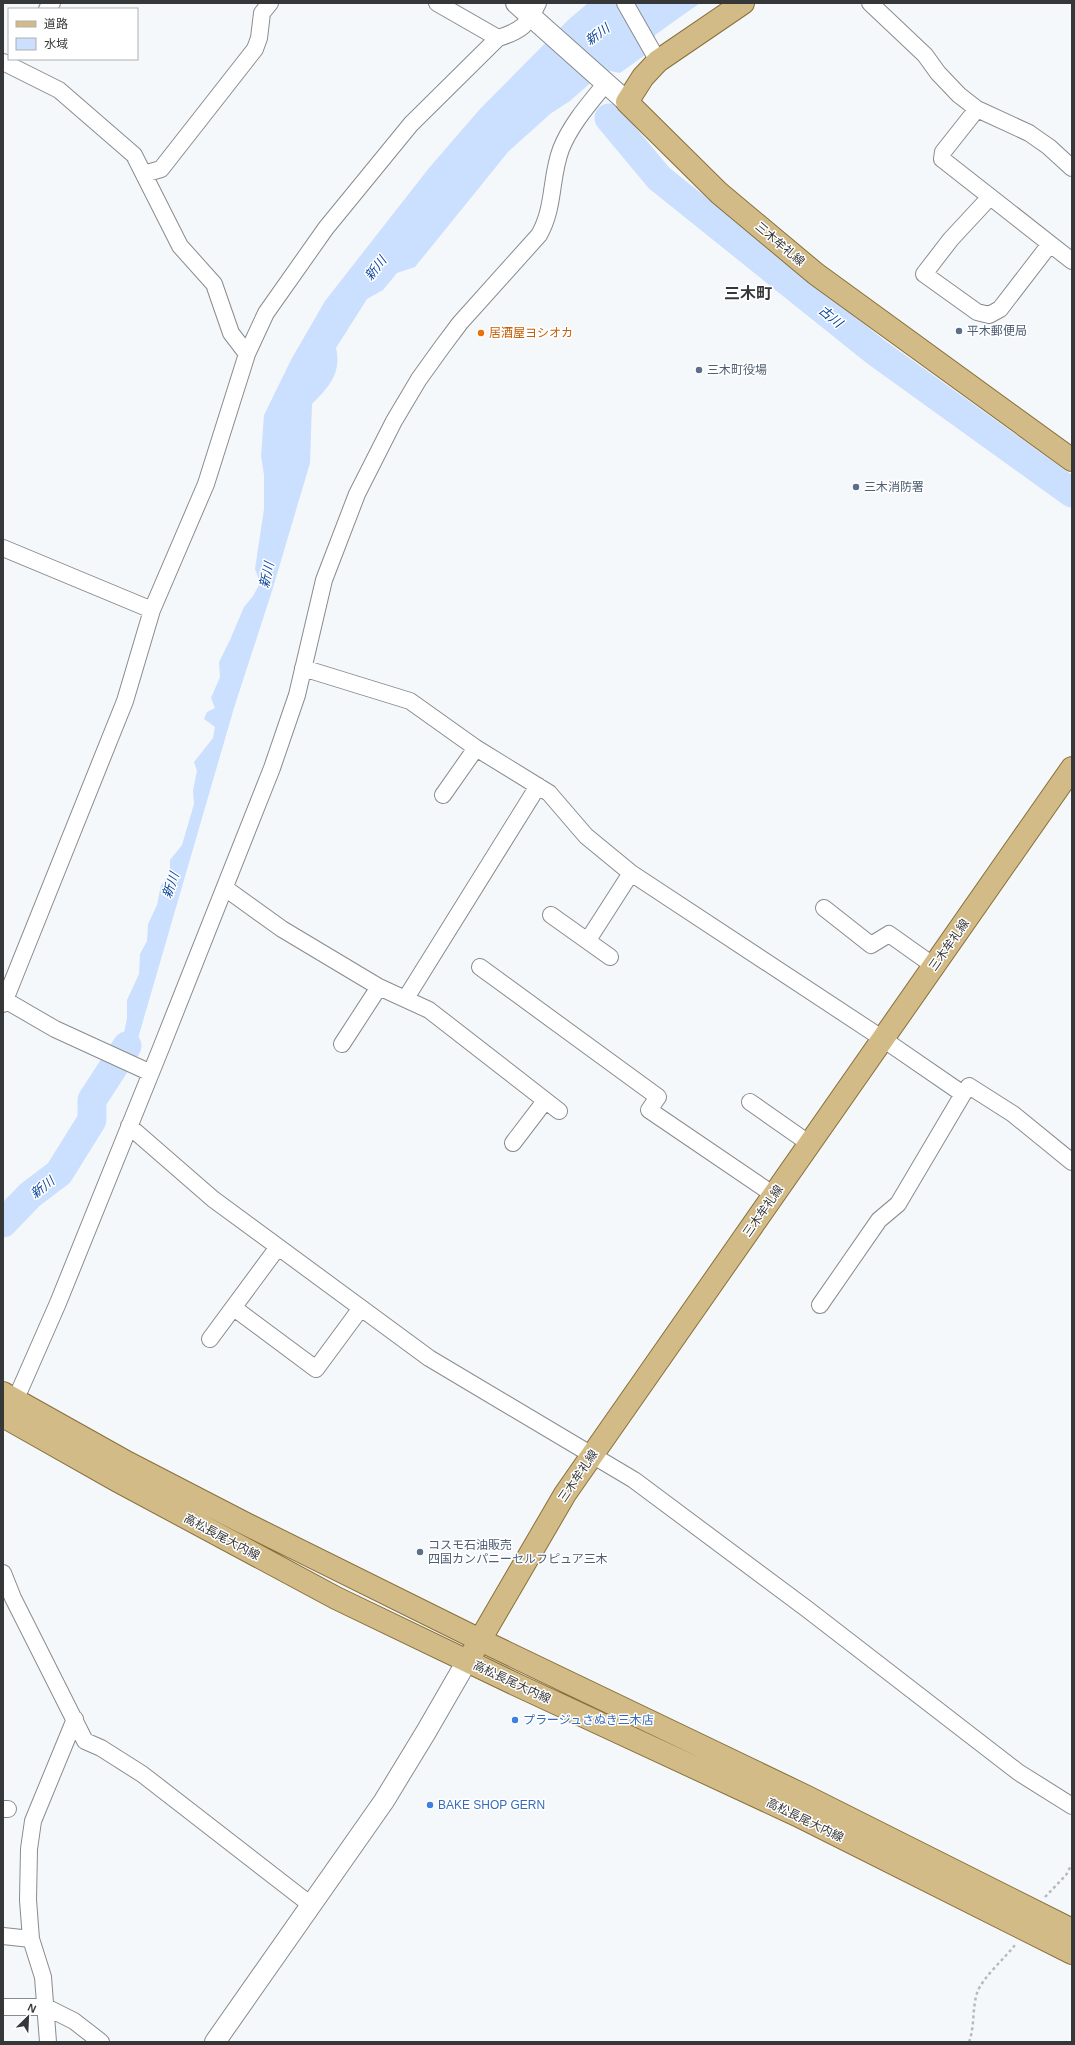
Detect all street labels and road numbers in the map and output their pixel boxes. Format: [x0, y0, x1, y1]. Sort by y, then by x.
street label: 三木牟礼線 [753, 219, 807, 269]
street label: 三木牟礼線 [926, 916, 972, 974]
street label: 三木牟礼線 [740, 1182, 786, 1240]
street label: 三木牟礼線 [555, 1447, 601, 1505]
street label: 高松長尾大内線 [182, 1511, 262, 1563]
street label: 高松長尾大内線 [471, 1658, 553, 1706]
street label: 高松長尾大内線 [764, 1795, 846, 1845]

